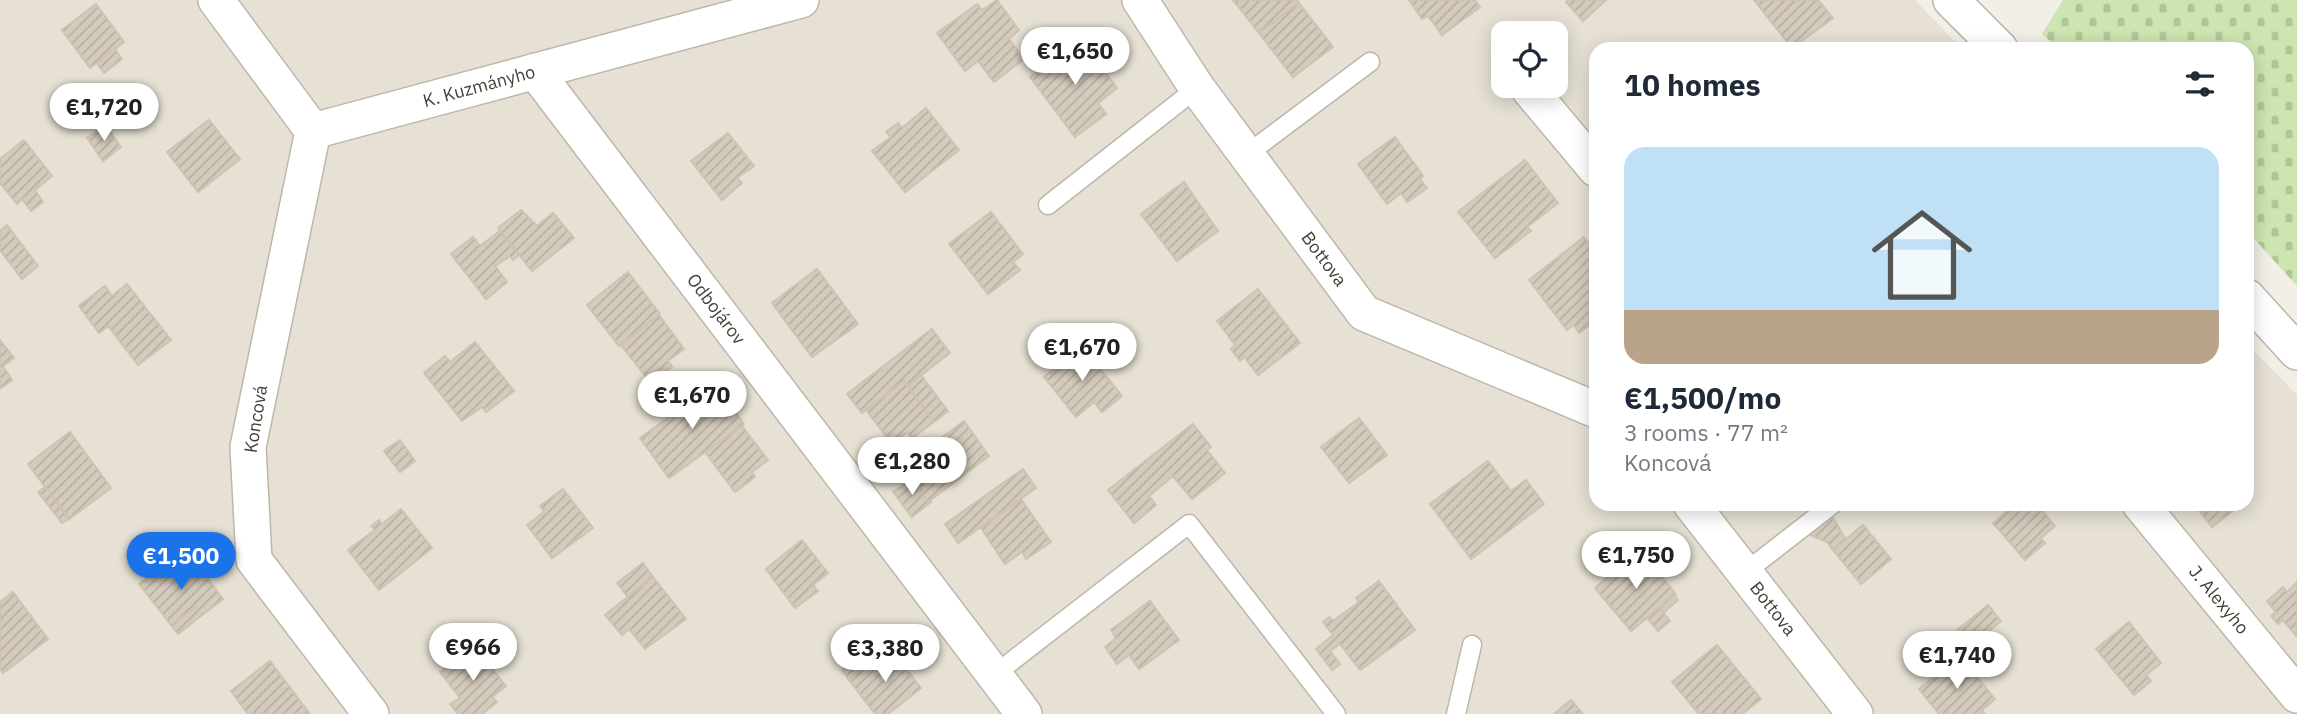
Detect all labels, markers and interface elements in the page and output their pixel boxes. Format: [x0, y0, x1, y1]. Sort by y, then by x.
map controls [1491, 21, 1568, 98]
button: locate [1491, 21, 1568, 98]
pin: €1,650 [1018, 28, 1132, 87]
text: €1,650 [1037, 35, 1113, 65]
street label: K. Kuzmányho [420, 60, 538, 112]
text: 10 homes [1624, 65, 1761, 104]
icon: filters [2181, 65, 2219, 103]
pin: €1,720 [47, 83, 161, 143]
text: €1,720 [66, 91, 142, 121]
icon: home [1859, 192, 1985, 318]
street label: Bottova [1297, 227, 1353, 291]
street label: Odbojárov [682, 269, 751, 349]
pin: €1,670 [1025, 324, 1139, 383]
text: €1,670 [1044, 331, 1120, 361]
pin: €1,670 [635, 372, 749, 431]
text: €1,500/mo [1624, 378, 1781, 417]
text: €1,670 [654, 379, 730, 409]
street label: Koncová [239, 383, 272, 455]
text: 3 rooms · 77 m² [1624, 417, 1788, 447]
pin: €1,280 [855, 438, 969, 497]
text: €1,280 [874, 445, 950, 475]
text: Koncová [1624, 447, 1711, 477]
pin: €1,500 [124, 532, 238, 592]
pin: €1,750 [1579, 532, 1693, 591]
text: €1,750 [1598, 539, 1674, 569]
text: €1,500 [143, 540, 219, 570]
street label: J. Alexyho [2184, 560, 2254, 639]
street label: Bottova [1745, 577, 1802, 641]
pin: €966 [432, 624, 514, 683]
pin: €3,380 [828, 624, 942, 684]
text: €966 [445, 631, 501, 661]
text: €3,380 [847, 632, 923, 662]
pin: €1,740 [1900, 632, 2014, 691]
text: €1,740 [1919, 639, 1995, 669]

